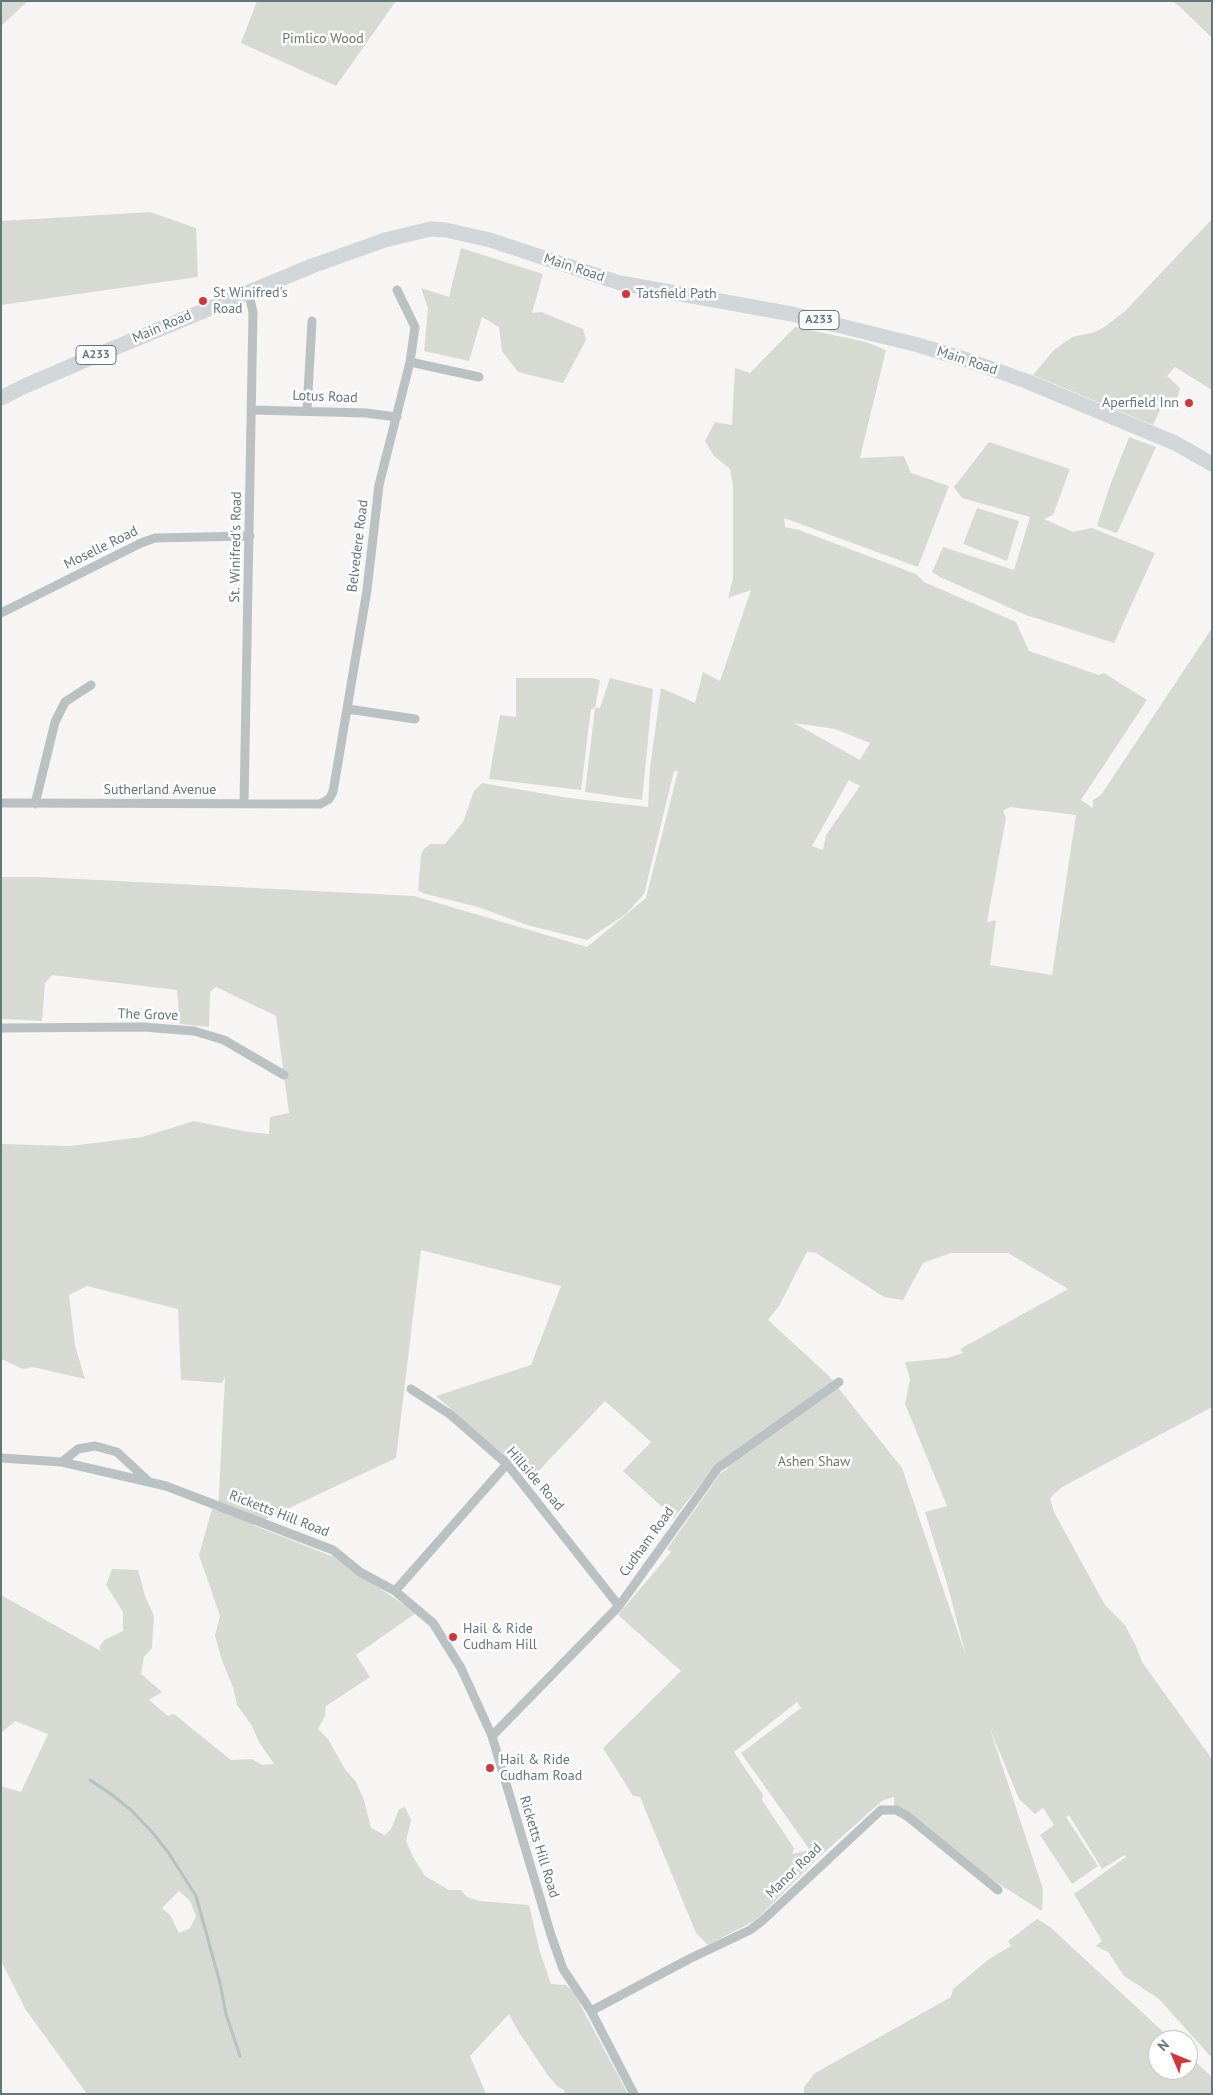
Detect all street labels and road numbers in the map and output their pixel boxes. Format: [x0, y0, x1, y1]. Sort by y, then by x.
street label: Main Road [542, 250, 606, 286]
street label: Main Road [130, 307, 194, 347]
road number: A233 [799, 310, 839, 330]
street label: Main Road [935, 343, 999, 379]
road number: A233 [76, 346, 116, 364]
street label: Lotus Road [292, 387, 358, 407]
street label: St. Winifred's Road [227, 491, 245, 603]
street label: Belvedere Road [344, 499, 372, 593]
street label: Moselle Road [61, 523, 141, 573]
street label: Sutherland Avenue [104, 782, 216, 798]
street label: The Grove [117, 1006, 179, 1024]
street label: Hillside Road [503, 1444, 567, 1514]
street label: Ricketts Hill Road [227, 1487, 331, 1541]
street label: Cudham Road [616, 1504, 678, 1580]
street label: Ricketts Hill Road [515, 1794, 563, 1900]
street label: Manor Road [763, 1840, 825, 1902]

